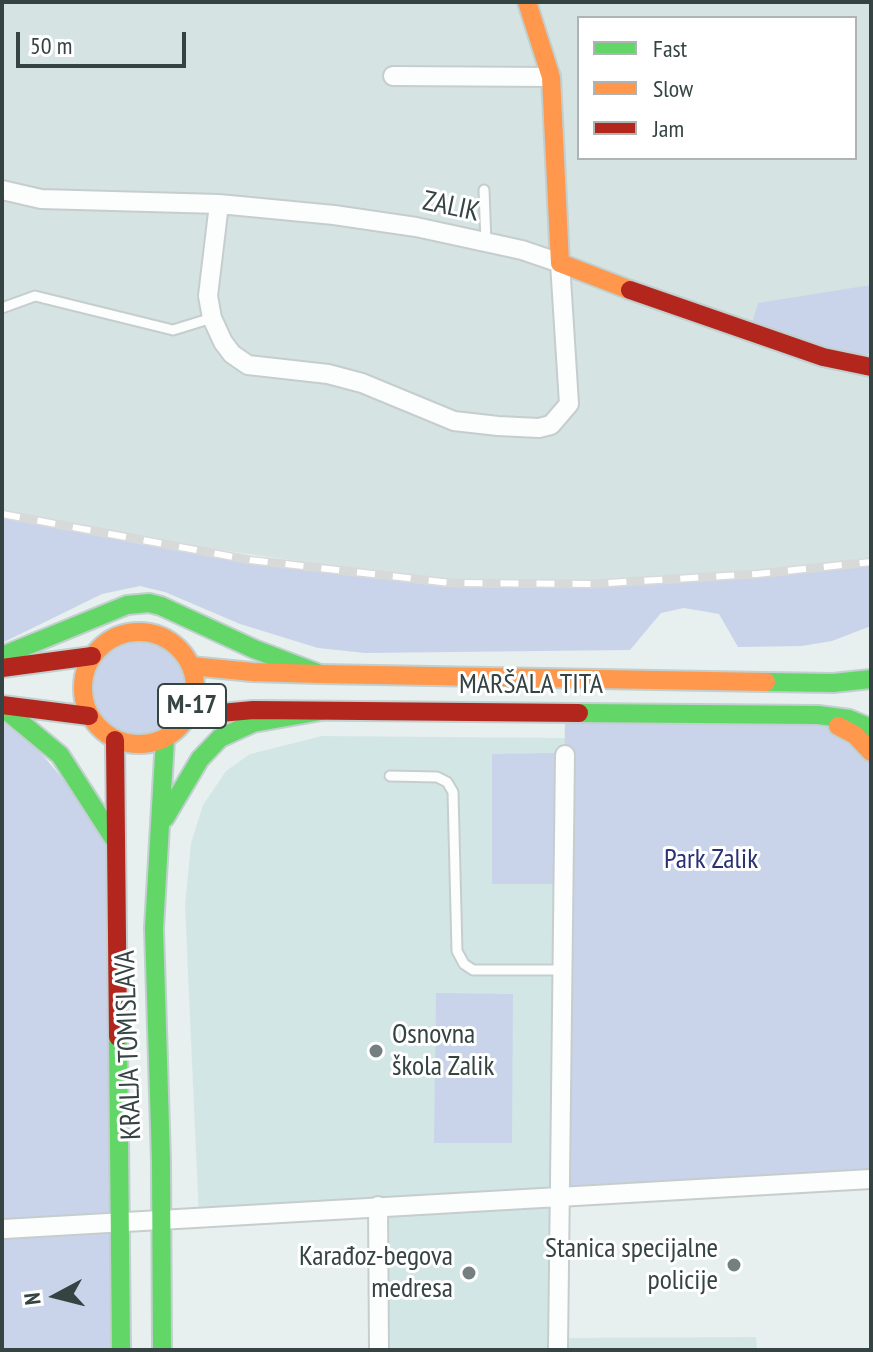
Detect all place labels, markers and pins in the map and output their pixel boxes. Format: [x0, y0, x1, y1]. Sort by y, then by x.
place label: Osnovna škola Zalik [392, 1018, 494, 1084]
marker: Osnovna škola Zalik [367, 1042, 385, 1060]
place label: Stanica specijalne policije [545, 1232, 718, 1298]
place label: Karađoz-begova medresa [299, 1240, 453, 1306]
marker: Stanica specijalne policije [725, 1256, 743, 1274]
marker: Karađoz-begova medresa [460, 1264, 478, 1282]

